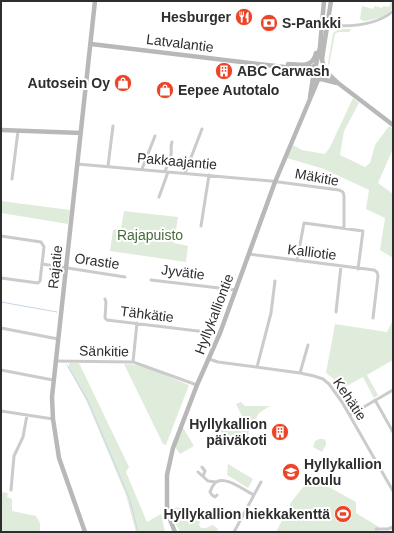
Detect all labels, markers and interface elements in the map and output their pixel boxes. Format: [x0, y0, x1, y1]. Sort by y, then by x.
restaurant icon: Hesburger [234, 7, 254, 27]
place label: Hesburger [161, 9, 232, 25]
bank icon: S-Pankki [259, 13, 279, 33]
place label: S-Pankki [282, 15, 341, 31]
street label: Latvalantie [145, 31, 215, 55]
building icon: ABC Carwash [214, 61, 234, 81]
place label: ABC Carwash [237, 63, 330, 79]
shop icon: Autosein Oy [113, 73, 133, 93]
place label: Autosein Oy [28, 75, 110, 91]
shop icon: Eepee Autotalo [155, 80, 175, 100]
place label: Eepee Autotalo [178, 82, 279, 98]
street label: Pakkaajantie [136, 150, 218, 172]
street label: Mäkitie [294, 165, 340, 189]
park label: Rajapuisto [117, 227, 183, 243]
street label: Kalliotie [287, 241, 338, 263]
street label: Rajatie [45, 244, 65, 290]
street label: Orastie [74, 250, 121, 272]
street label: Jyvätie [160, 261, 206, 283]
street label: Hyllykalliontie [191, 271, 237, 356]
street label: Tähkätie [119, 303, 175, 325]
street label: Sänkitie [79, 343, 129, 359]
street label: Kehätie [330, 375, 370, 423]
place label: Hyllykallion päiväkoti [189, 416, 267, 448]
building icon: Hyllykallion päiväkoti [270, 422, 290, 442]
place label: Hyllykallion koulu [304, 456, 382, 488]
school or university icon: Hyllykallion koulu [281, 462, 301, 482]
sports icon: Hyllykallion hiekkakenttä [333, 504, 353, 524]
place label: Hyllykallion hiekkakenttä [163, 506, 330, 522]

